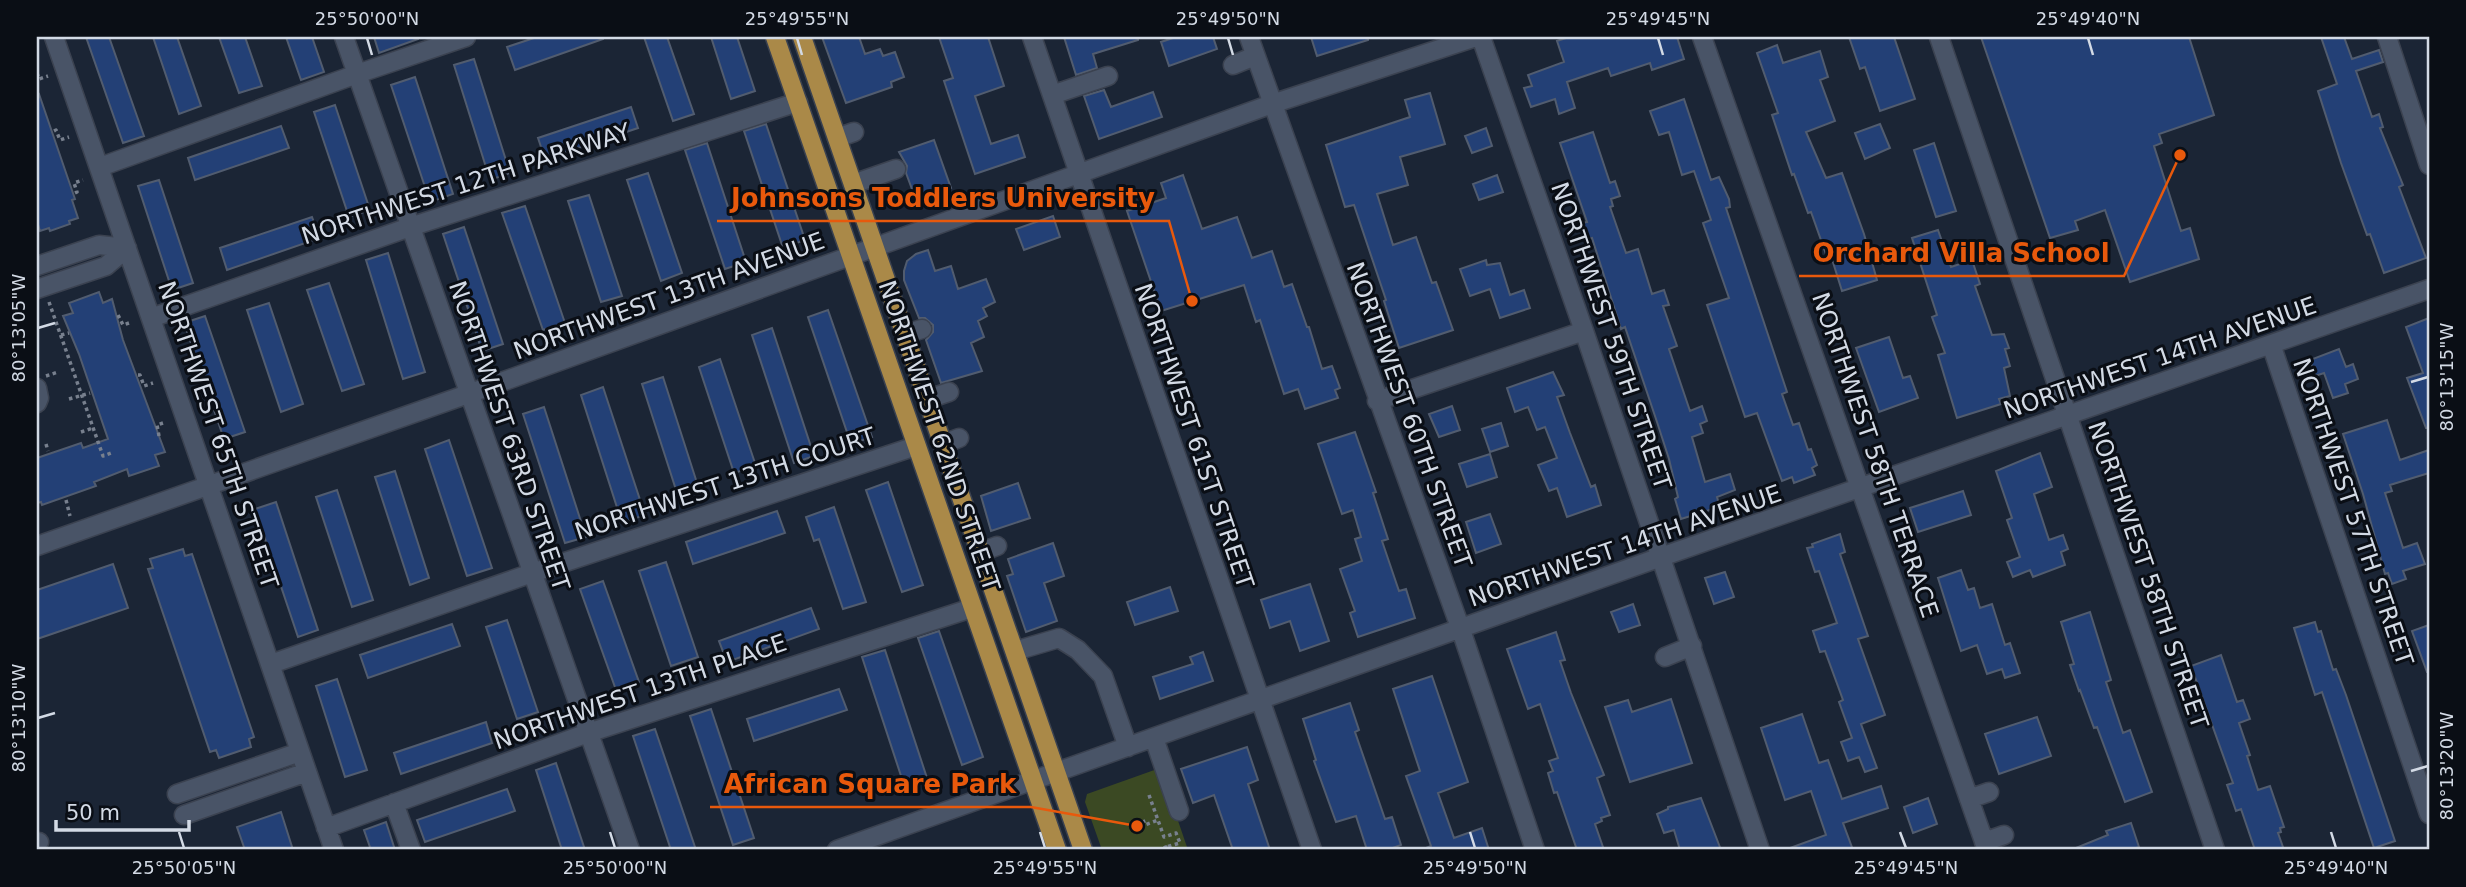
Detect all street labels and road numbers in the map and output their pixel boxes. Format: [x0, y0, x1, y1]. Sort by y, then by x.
street label: NORTHWEST 12TH PARKWAY [298, 117, 634, 251]
street label: NORTHWEST 59TH STREET [1545, 179, 1677, 494]
street label: NORTHWEST 13TH AVENUE [510, 227, 828, 365]
street label: NORTHWEST 60TH STREET [1341, 258, 1478, 572]
street label: NORTHWEST 63RD STREET [443, 277, 575, 595]
street label: NORTHWEST 62ND STREET [873, 277, 1006, 595]
street label: NORTHWEST 65TH STREET [152, 278, 284, 593]
street label: NORTHWEST 61ST STREET [1129, 280, 1260, 592]
street label: NORTHWEST 58TH TERRACE [1806, 289, 1944, 621]
street label: NORTHWEST 14TH AVENUE [2000, 291, 2320, 425]
street label: NORTHWEST 57TH STREET [2287, 355, 2419, 670]
street label: NORTHWEST 58TH STREET [2082, 418, 2214, 733]
street label: NORTHWEST 13TH COURT [571, 422, 879, 546]
street label: NORTHWEST 14TH AVENUE [1465, 479, 1785, 613]
street label: NORTHWEST 13TH PLACE [490, 629, 790, 755]

